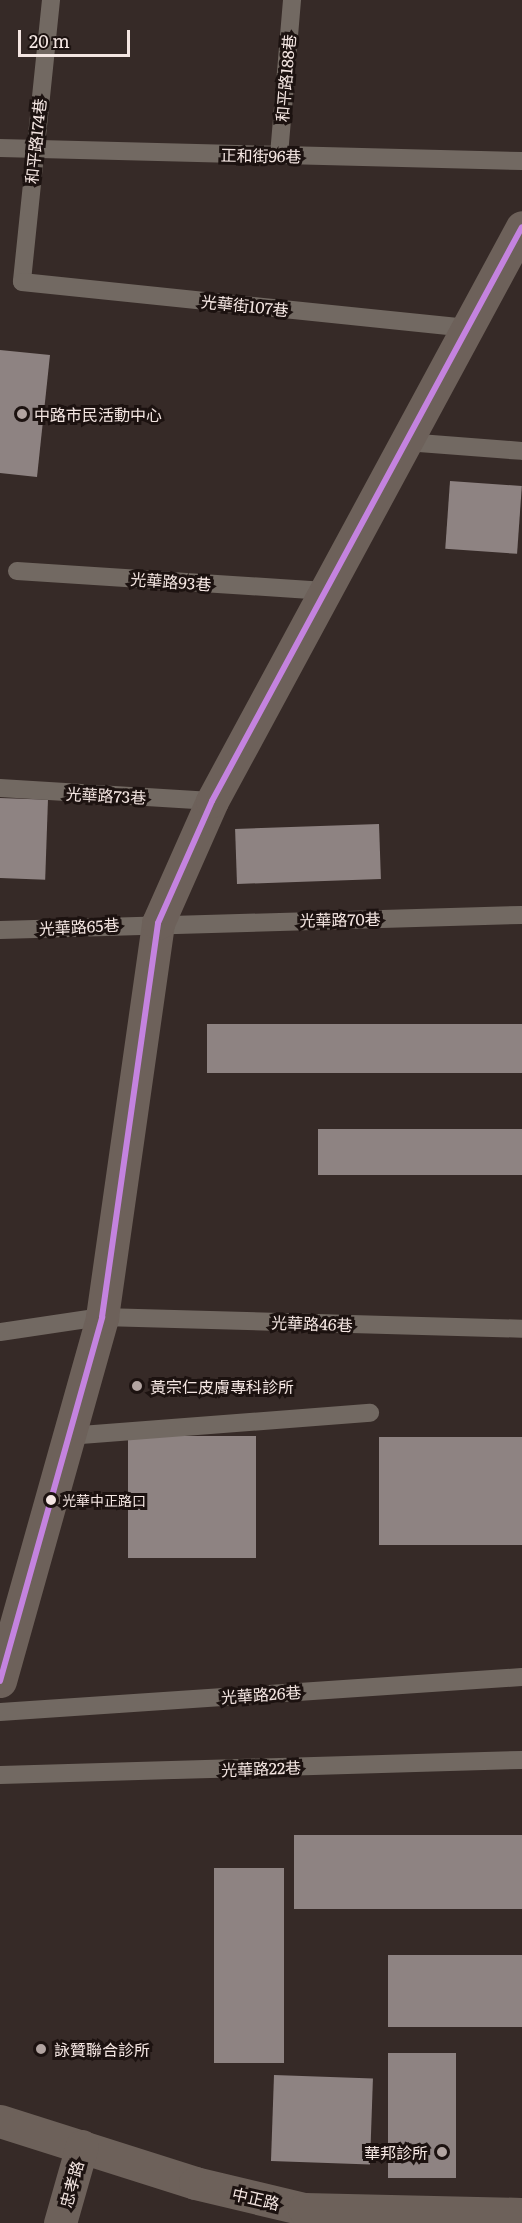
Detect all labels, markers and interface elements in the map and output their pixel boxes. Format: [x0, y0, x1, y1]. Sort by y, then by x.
scale bar [21, 18, 134, 56]
text: 20 m [29, 27, 70, 54]
street label: 和平路188巷 [272, 33, 298, 123]
street label: 和平路174巷 [21, 97, 49, 185]
street label: 正和街96巷 [220, 145, 302, 165]
street label: 光華街107巷 [200, 291, 290, 319]
place label: 中路市民活動中心 [34, 404, 162, 424]
marker: 中路市民活動中心 [15, 407, 29, 421]
street label: 光華路93巷 [130, 569, 212, 593]
street label: 光華路73巷 [65, 783, 147, 807]
street label: 光華路70巷 [299, 909, 381, 929]
street label: 光華路65巷 [38, 914, 120, 938]
street label: 光華路46巷 [271, 1312, 353, 1334]
place label: 黃宗仁皮膚專科診所 [150, 1376, 294, 1396]
marker: 黃宗仁皮膚專科診所 [128, 1377, 146, 1395]
place label: 光華中正路口 [62, 1492, 146, 1508]
marker: 光華中正路口 [45, 1494, 57, 1506]
street label: 光華路26巷 [220, 1682, 302, 1706]
street label: 光華路22巷 [221, 1757, 301, 1779]
place label: 詠贊聯合診所 [54, 2039, 150, 2059]
marker: 詠贊聯合診所 [32, 2040, 50, 2058]
place label: 華邦診所 [364, 2142, 428, 2162]
marker: 華邦診所 [433, 2143, 451, 2161]
street label: 忠孝路 [56, 2158, 86, 2210]
street label: 中正路 [230, 2183, 282, 2213]

